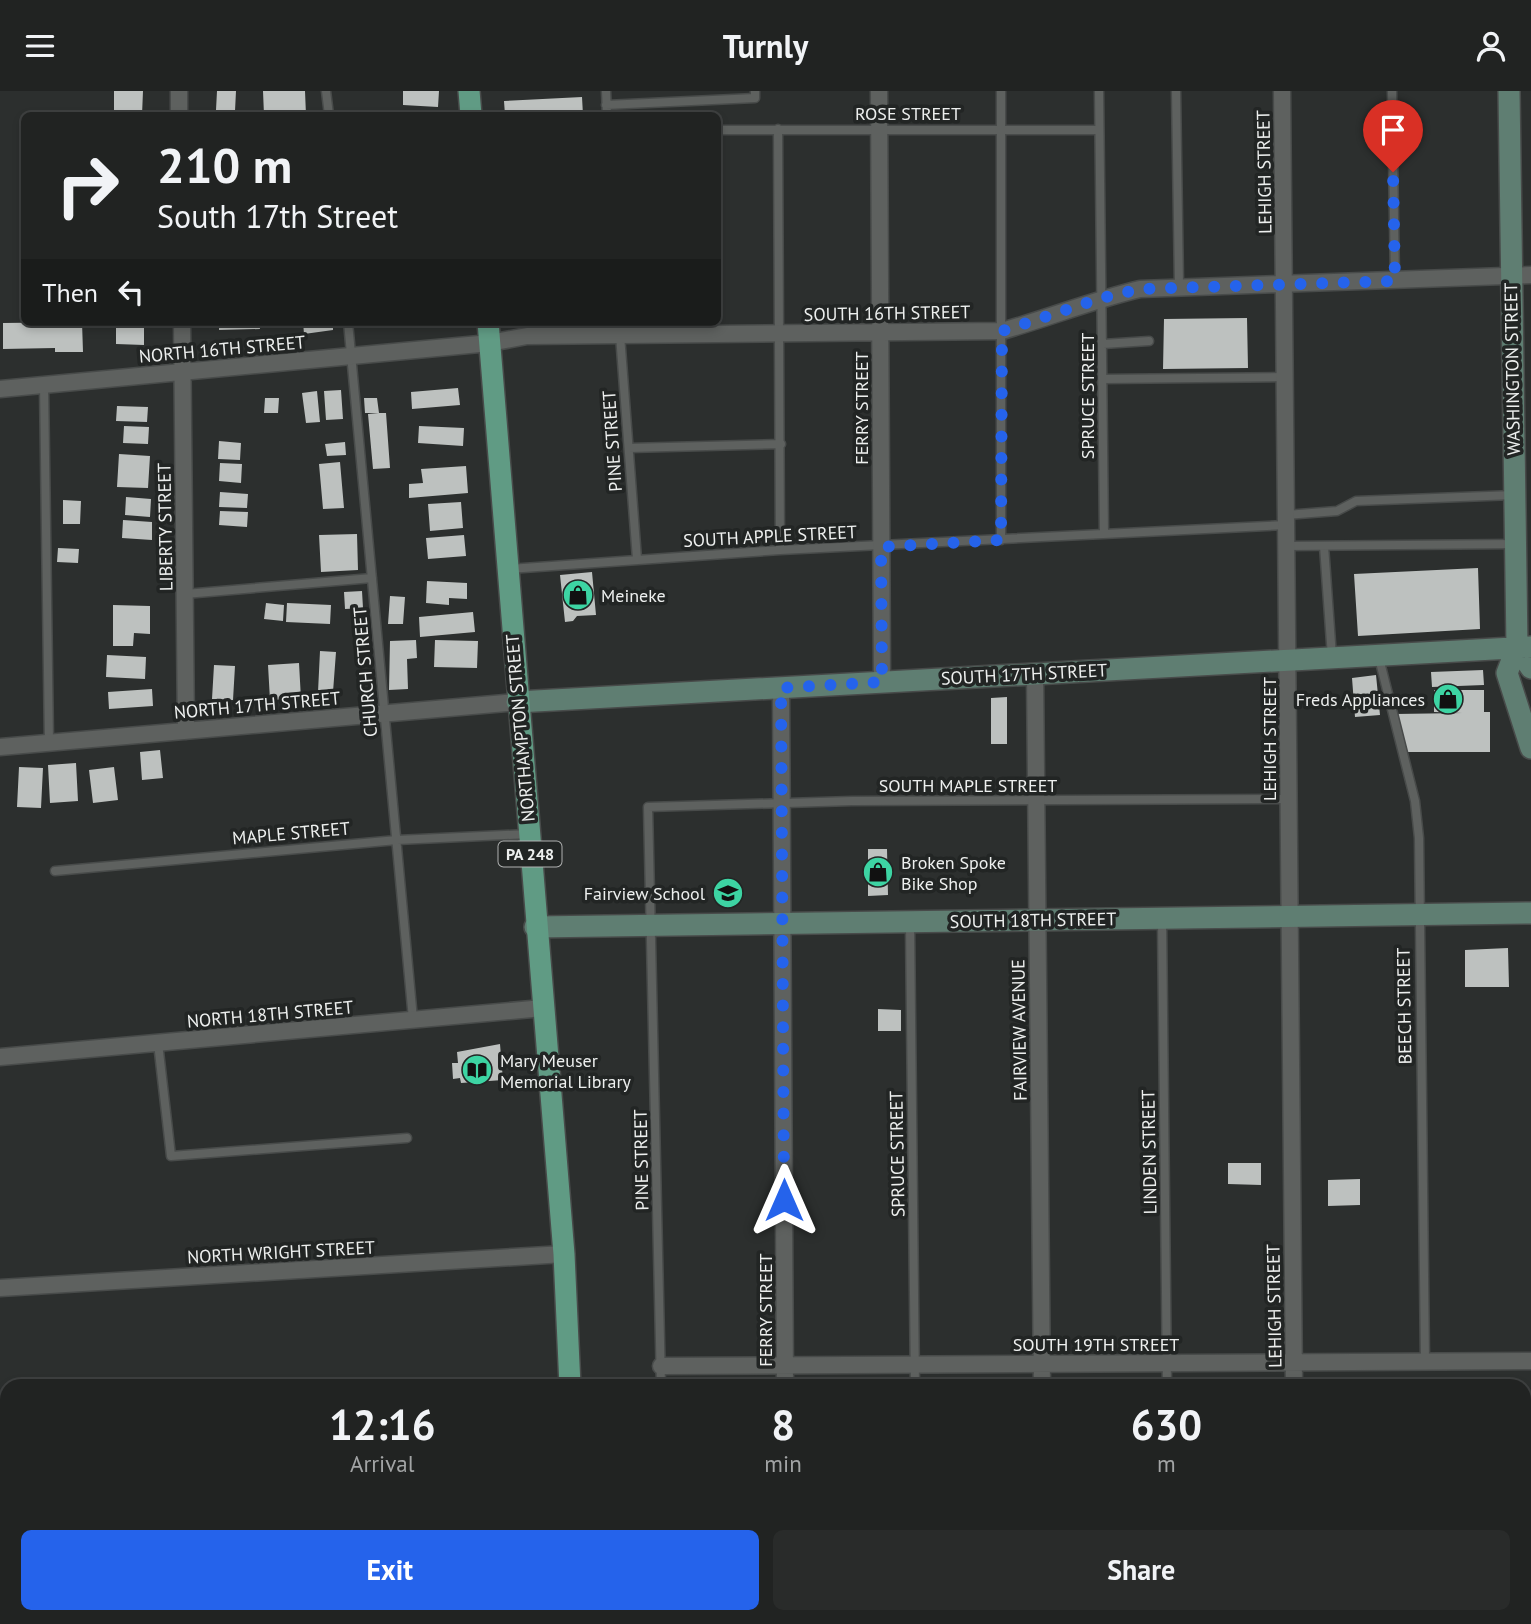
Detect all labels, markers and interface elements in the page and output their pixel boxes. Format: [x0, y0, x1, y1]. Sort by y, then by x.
text: Turnly [723, 25, 808, 67]
icon: menu [21, 27, 59, 65]
icon: person [1472, 27, 1510, 65]
pin [1363, 100, 1423, 172]
street label: ROSE STREET [855, 102, 961, 125]
street label: LEHIGH STREET [1251, 110, 1277, 234]
icon: arrive [1374, 111, 1412, 149]
text: 210 m [157, 133, 292, 197]
icon: right [42, 140, 133, 231]
text: South 17th Street [157, 195, 398, 237]
icon: left [112, 273, 150, 311]
text: Then [42, 276, 98, 309]
street label: WASHINGTON STREET [1499, 282, 1525, 456]
street label: SOUTH 16TH STREET [804, 300, 970, 326]
street label: NORTH 16TH STREET [138, 330, 306, 368]
street label: SPRUCE STREET [1076, 333, 1099, 459]
street label: FERRY STREET [850, 351, 873, 465]
street label: PINE STREET [597, 390, 627, 492]
street label: LIBERTY STREET [152, 463, 178, 591]
street label: SOUTH APPLE STREET [683, 520, 857, 552]
shop icon: Meineke [561, 578, 595, 612]
place label: Meineke [601, 584, 666, 607]
street label: CHURCH STREET [348, 606, 382, 738]
street label: NORTHAMPTON STREET [500, 633, 540, 823]
street label: SOUTH 17TH STREET [940, 658, 1108, 690]
street label: LEHIGH STREET [1258, 677, 1281, 801]
shop icon: Freds Appliances [1431, 682, 1465, 716]
street label: NORTH 17TH STREET [173, 686, 341, 724]
place label: Freds Appliances [1296, 688, 1425, 711]
street label: SOUTH MAPLE STREET [879, 774, 1057, 797]
street label: MAPLE STREET [231, 816, 351, 850]
road number: PA 248 [498, 841, 562, 867]
place label: Broken Spoke Bike Shop [901, 851, 1006, 895]
shop icon: Broken Spoke Bike Shop [861, 855, 895, 889]
school or university icon: Fairview School [711, 876, 745, 910]
place label: Fairview School [584, 882, 706, 905]
street label: SOUTH 18TH STREET [950, 907, 1116, 933]
street label: BEECH STREET [1391, 948, 1417, 1064]
street label: FAIRVIEW AVENUE [1006, 959, 1032, 1101]
street label: NORTH 18TH STREET [186, 995, 354, 1033]
place label: Mary Meuser Memorial Library [500, 1049, 632, 1093]
library icon: Mary Meuser Memorial Library [460, 1053, 494, 1087]
street label: LINDEN STREET [1136, 1090, 1162, 1214]
street label: SPRUCE STREET [884, 1091, 910, 1217]
street label: PINE STREET [629, 1109, 653, 1211]
position arrow [747, 1163, 821, 1237]
street label: NORTH WRIGHT STREET [186, 1236, 376, 1268]
street label: LEHIGH STREET [1261, 1244, 1287, 1368]
street label: FERRY STREET [754, 1253, 777, 1367]
street label: SOUTH 19TH STREET [1013, 1333, 1179, 1356]
text: 12:16 [329, 1397, 435, 1452]
text: 8 [771, 1397, 795, 1452]
text: 630 [1131, 1397, 1202, 1452]
text: Arrival [350, 1449, 414, 1478]
text: min [764, 1449, 802, 1478]
text: m [1157, 1449, 1176, 1478]
button: Exit [21, 1530, 759, 1610]
button: Share [773, 1530, 1510, 1610]

